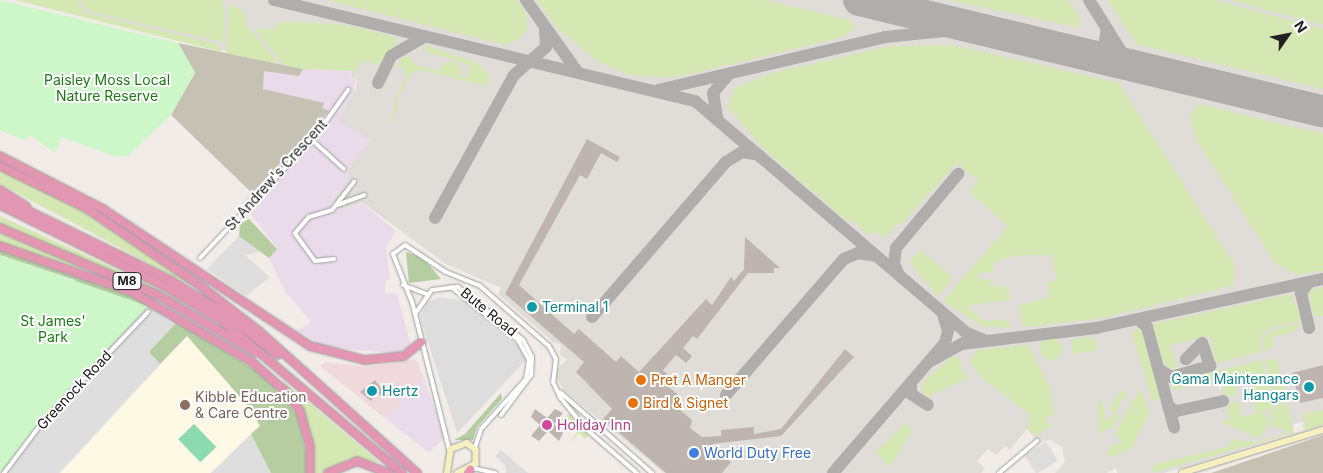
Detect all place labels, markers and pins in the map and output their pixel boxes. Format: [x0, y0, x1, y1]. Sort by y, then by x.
place label: Terminal 1 [542, 299, 608, 315]
marker: Terminal 1 [526, 301, 538, 313]
place label: Gama Maintenance Hangars [1171, 371, 1299, 404]
place label: Pret A Manger [651, 372, 746, 388]
marker: Pret A Manger [635, 374, 647, 386]
marker: Gama Maintenance Hangars [1303, 381, 1315, 393]
place label: Hertz [382, 383, 418, 399]
marker: Hertz [366, 385, 378, 397]
place label: Kibble Education & Care Centre [195, 389, 307, 422]
place label: Bird & Signet [643, 395, 728, 411]
marker: Bird & Signet [627, 397, 639, 409]
marker: Kibble Education & Care Centre [179, 399, 191, 411]
place label: Holiday Inn [557, 417, 631, 433]
marker: Holiday Inn [541, 419, 553, 431]
place label: World Duty Free [704, 445, 811, 461]
marker: World Duty Free [688, 447, 700, 459]

